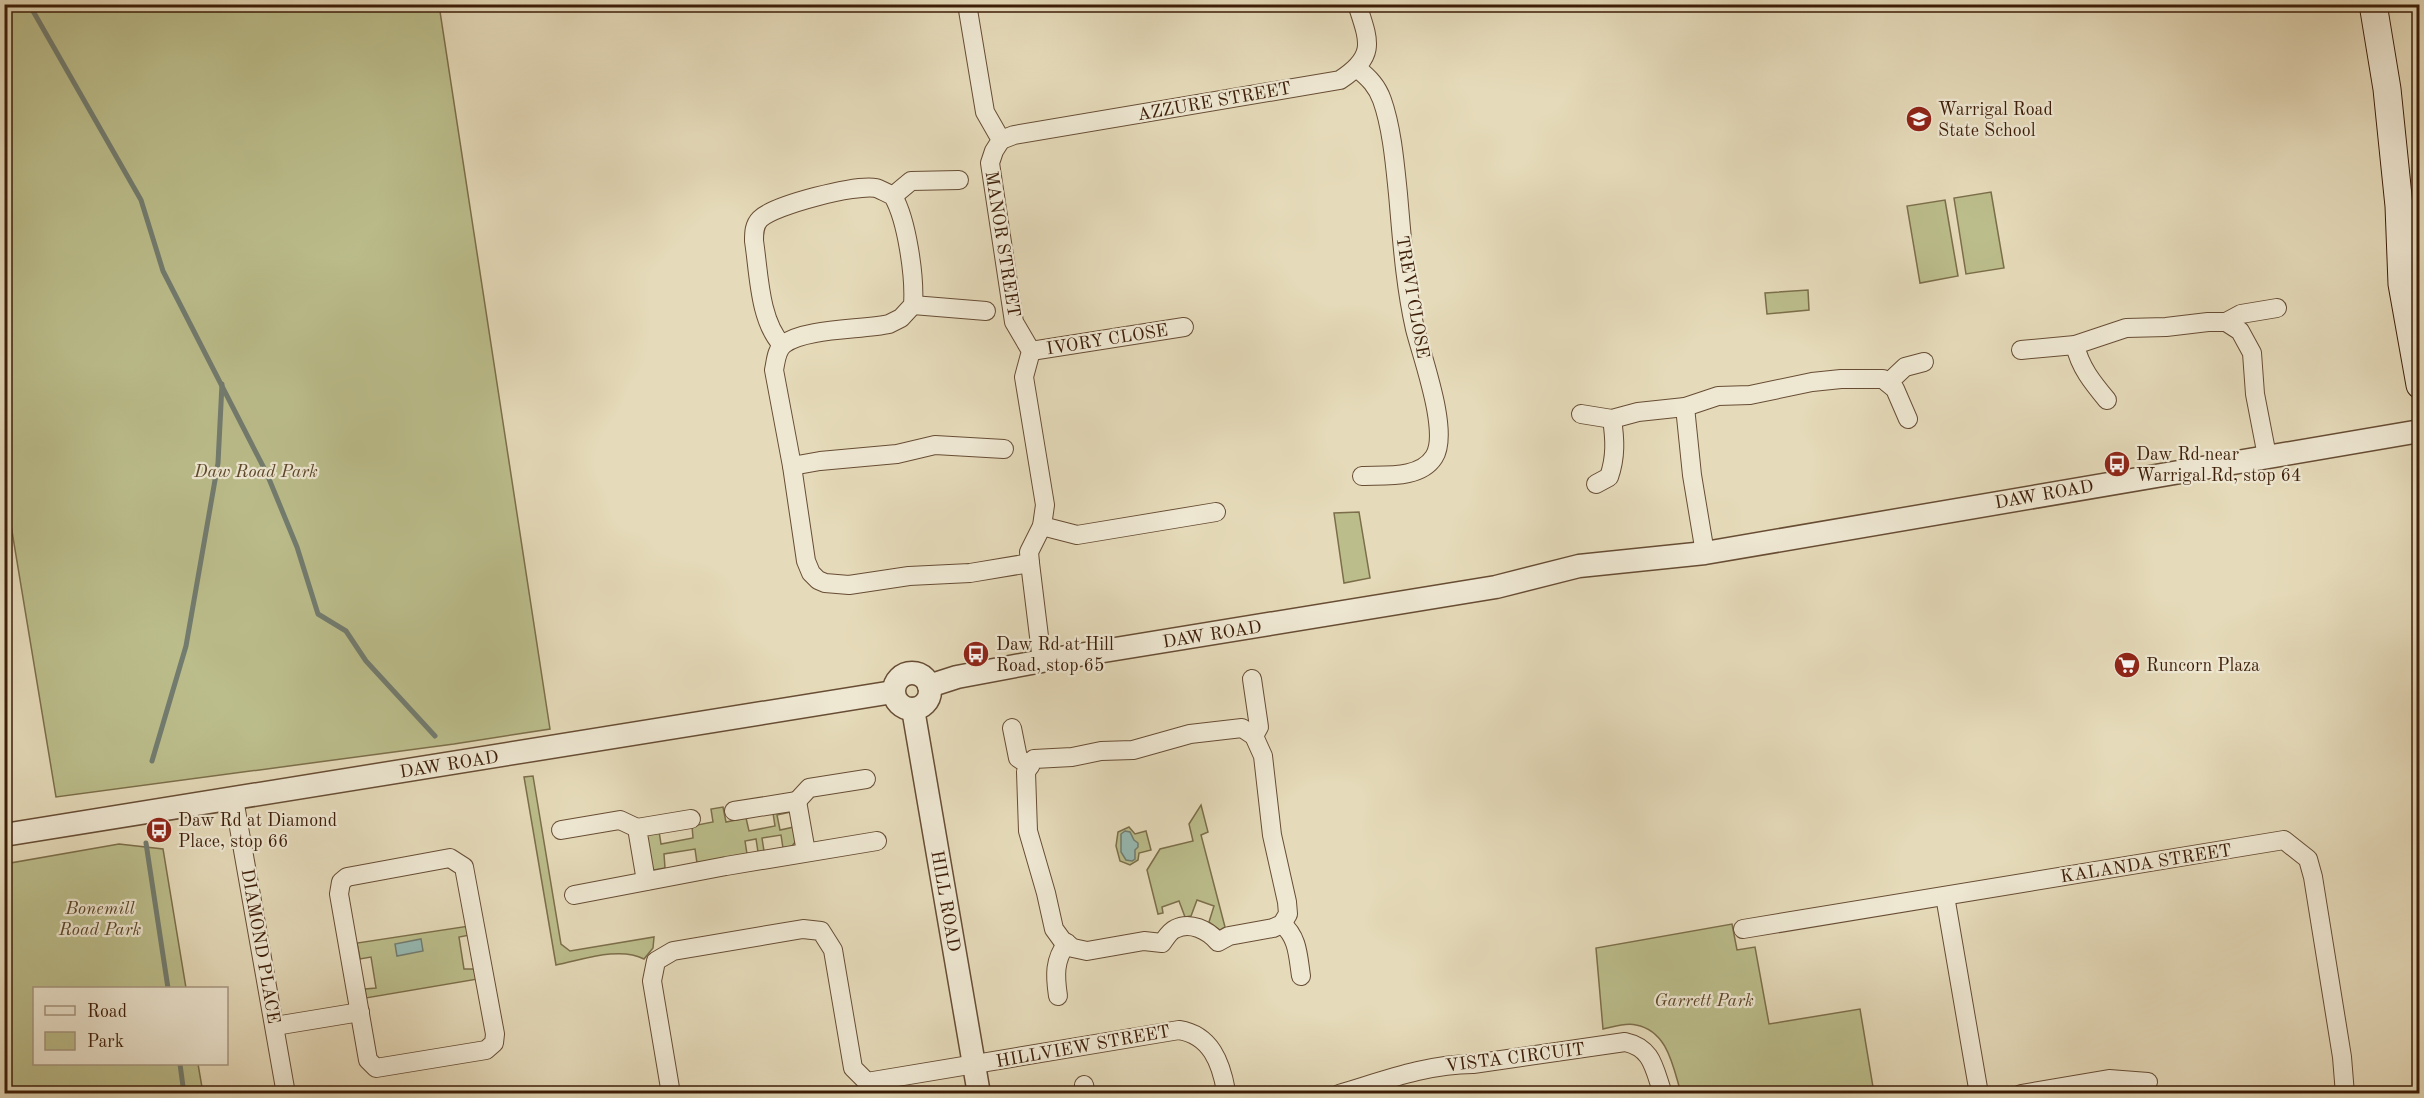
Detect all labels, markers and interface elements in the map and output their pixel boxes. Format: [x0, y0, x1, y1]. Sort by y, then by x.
street label: AZZURE STREET [1136, 80, 1293, 124]
place label: Warrigal Road State School [1938, 101, 2053, 140]
school or university icon: Warrigal Road State School [1904, 104, 1934, 134]
street label: MANOR STREET [982, 170, 1022, 319]
street label: TREVI CLOSE [1392, 234, 1432, 360]
street label: IVORY CLOSE [1045, 321, 1169, 358]
place label: Daw Rd near Warrigal Rd, stop 64 [2136, 446, 2301, 485]
bus stop icon: Daw Rd near Warrigal Rd, stop 64 [2102, 449, 2132, 479]
park label: Daw Road Park [193, 463, 318, 481]
street label: DAW ROAD [1993, 477, 2095, 513]
street label: DAW ROAD [1161, 618, 1263, 652]
place label: Daw Rd at Hill Road, stop 65 [996, 636, 1114, 675]
bus stop icon: Daw Rd at Hill Road, stop 65 [961, 639, 991, 669]
supermarket icon: Runcorn Plaza [2112, 650, 2142, 680]
place label: Runcorn Plaza [2146, 657, 2260, 675]
street label: DAW ROAD [398, 748, 500, 782]
place label: Daw Rd at Diamond Place, stop 66 [178, 812, 337, 851]
bus stop icon: Daw Rd at Diamond Place, stop 66 [144, 815, 174, 845]
street label: KALANDA STREET [2059, 842, 2233, 886]
street label: HILL ROAD [927, 849, 963, 953]
street label: DIAMOND PLACE [238, 867, 283, 1025]
park label: Bonemill Road Park [58, 900, 142, 939]
legend [33, 987, 228, 1065]
park label: Garrett Park [1654, 992, 1754, 1010]
text: Road [87, 1003, 127, 1021]
street label: HILLVIEW STREET [995, 1023, 1172, 1071]
text: Park [87, 1033, 124, 1051]
street label: VISTA CIRCUIT [1444, 1041, 1586, 1075]

